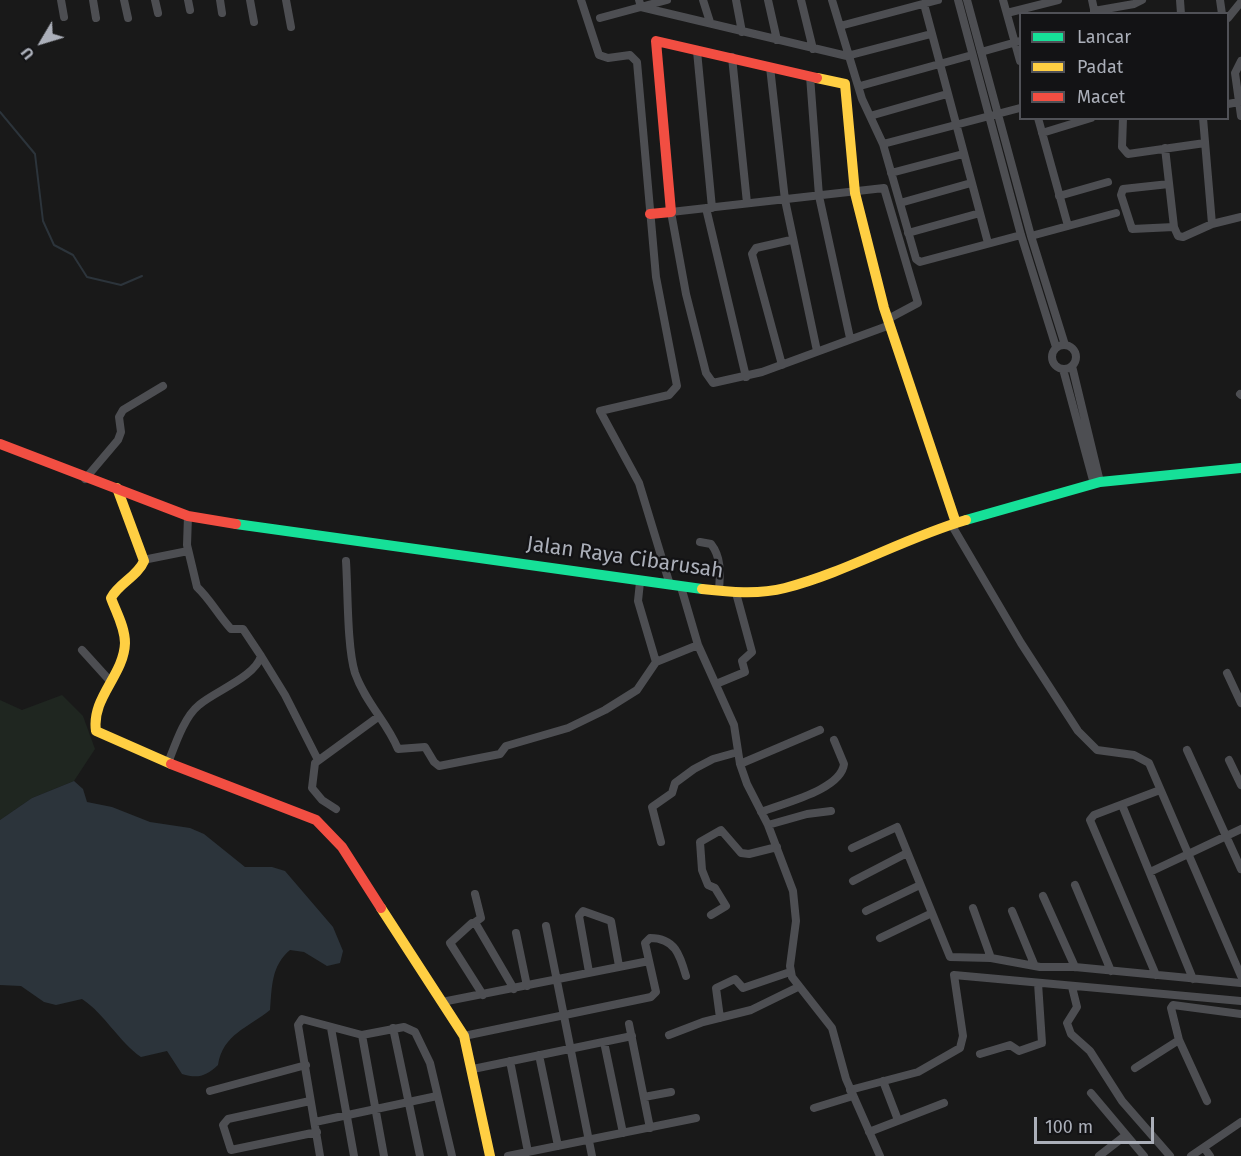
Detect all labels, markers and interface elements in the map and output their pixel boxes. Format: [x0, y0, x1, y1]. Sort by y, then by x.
north arrow [12, 12, 72, 72]
legend [1019, 12, 1229, 120]
text: Lancar [1077, 26, 1131, 48]
text: U [17, 43, 38, 63]
text: Padat [1077, 56, 1123, 78]
text: Macet [1077, 86, 1125, 108]
street label: Jalan Raya Cibarusah [525, 532, 725, 584]
scale bar [1037, 1105, 1157, 1143]
text: 100 m [1045, 1116, 1093, 1138]

